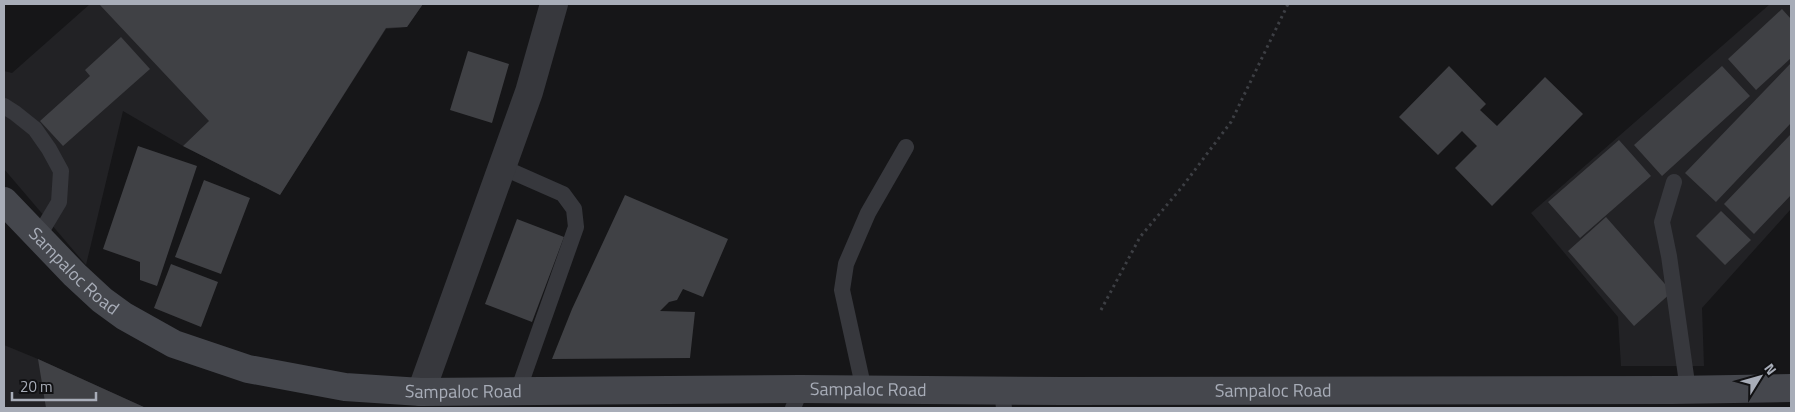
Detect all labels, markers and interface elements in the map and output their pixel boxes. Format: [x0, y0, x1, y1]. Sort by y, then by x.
street label: Sampaloc Road [23, 221, 125, 321]
north arrow [1735, 352, 1785, 402]
text: N [1759, 359, 1782, 379]
scale bar [12, 370, 96, 402]
text: 20 m [20, 375, 53, 398]
street label: Sampaloc Road [810, 375, 927, 403]
street label: Sampaloc Road [404, 377, 522, 405]
street label: Sampaloc Road [1215, 377, 1332, 404]

